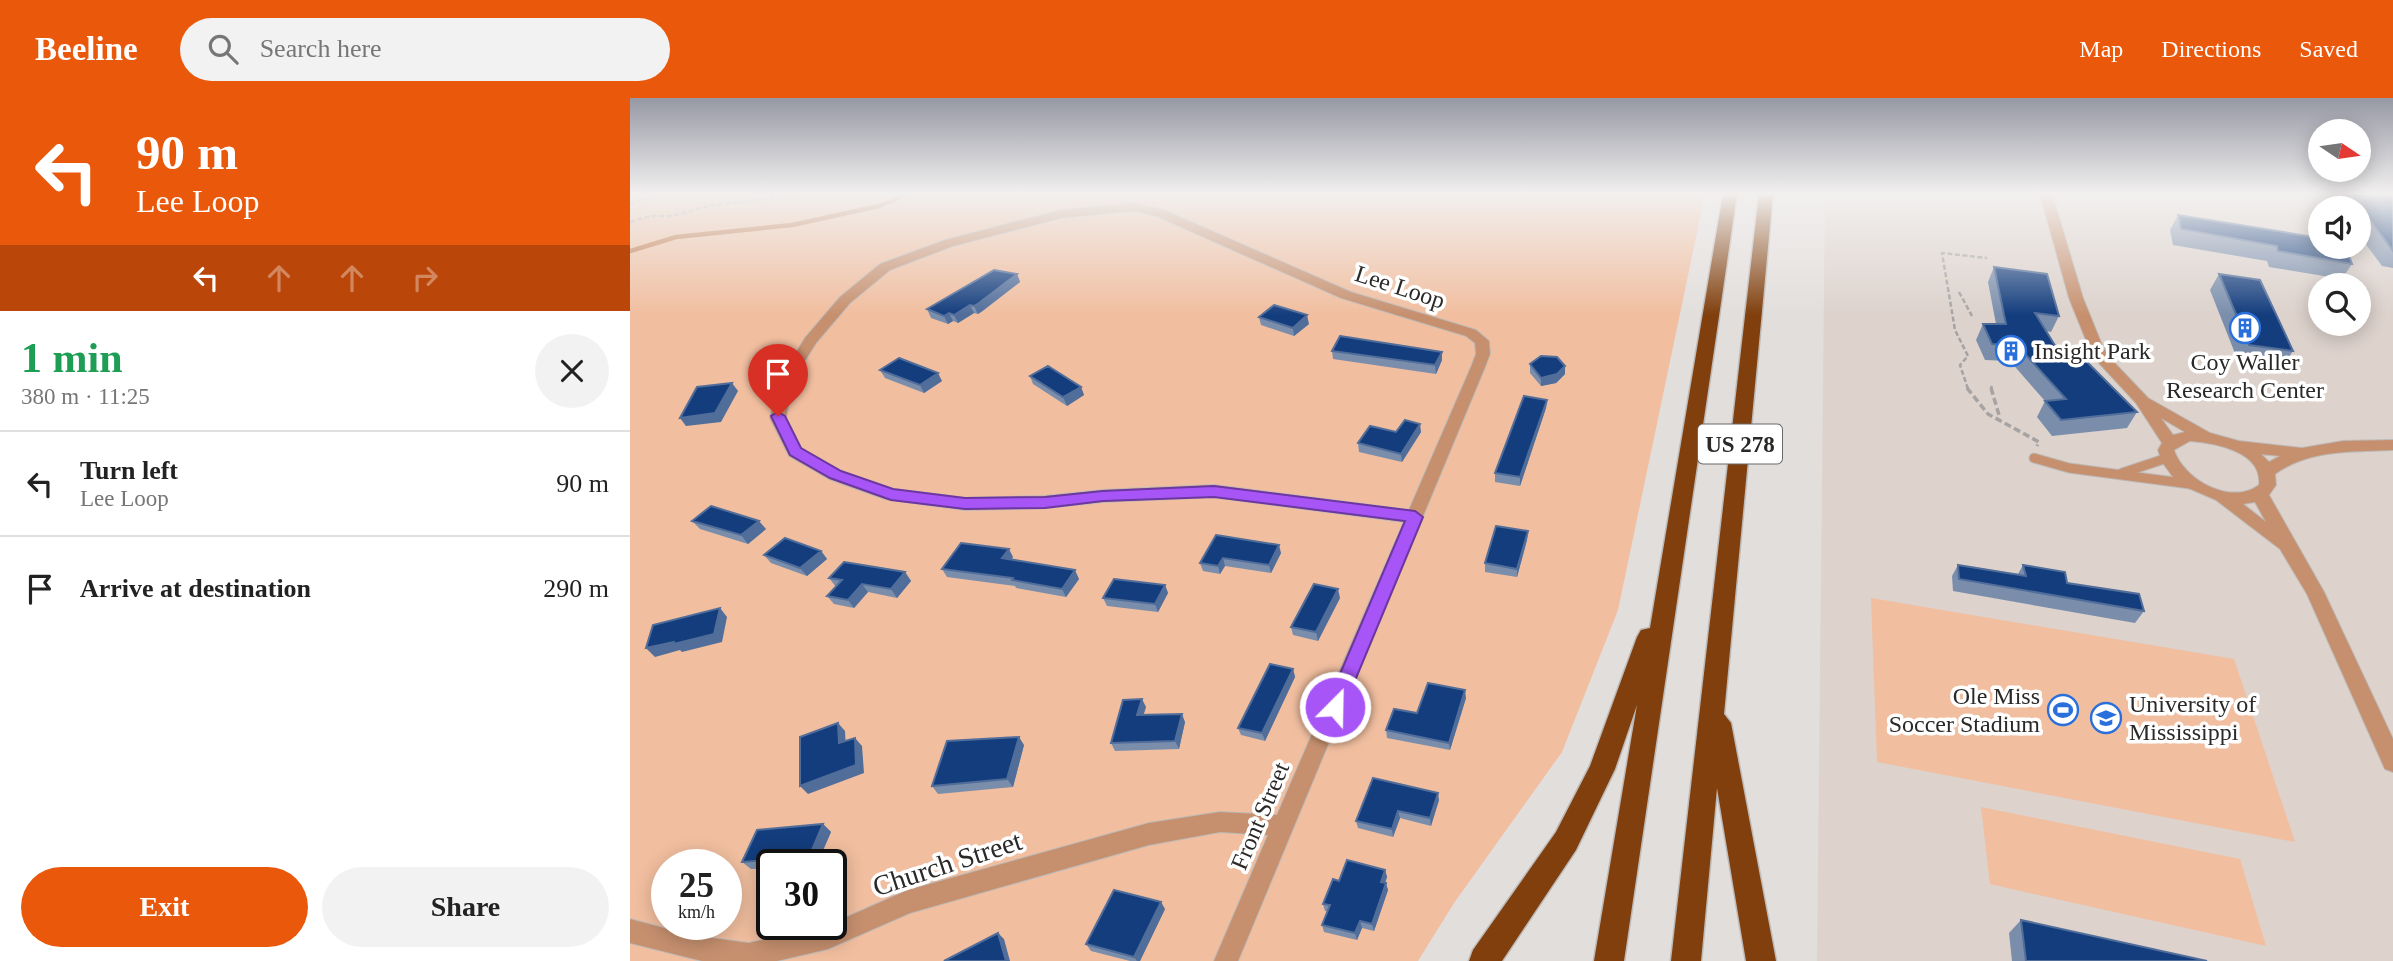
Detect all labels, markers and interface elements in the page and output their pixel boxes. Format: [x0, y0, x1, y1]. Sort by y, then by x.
search box [180, 18, 670, 81]
icon: search [204, 30, 242, 68]
text: Beeline [35, 31, 138, 67]
text: Search here [260, 34, 382, 63]
text: Map [2079, 36, 2123, 62]
text: Directions [2161, 36, 2261, 62]
text: Saved [2299, 36, 2358, 62]
north arrow [2308, 119, 2371, 182]
map controls [2308, 119, 2371, 336]
text: 90 m [136, 125, 238, 180]
icon: left [21, 126, 112, 217]
text: Lee Loop [136, 183, 260, 219]
button: sound [2308, 196, 2371, 259]
icon: left [187, 259, 225, 297]
icon: ahead [260, 259, 298, 297]
icon: ahead [333, 259, 371, 297]
icon: right [406, 259, 444, 297]
street label: Lee Loop [1352, 260, 1448, 314]
button: search [2308, 273, 2371, 336]
building icon: Coy Waller Research Center [2228, 311, 2262, 345]
button: close [535, 334, 609, 408]
building icon: Insight Park [1994, 334, 2028, 368]
text: 1 min [21, 335, 123, 381]
place label: Insight Park [2034, 338, 2151, 364]
pin [748, 344, 808, 416]
place label: Coy Waller Research Center [2166, 349, 2324, 403]
icon: arrive [759, 355, 797, 393]
text: 380 m · 11:25 [21, 384, 150, 409]
road number: US 278 [1698, 424, 1782, 464]
text: Turn left [80, 456, 178, 485]
icon: left [21, 465, 59, 503]
text: 90 m [556, 469, 609, 498]
text: Lee Loop [80, 486, 169, 511]
icon: arrive [21, 570, 59, 608]
text: Arrive at destination [80, 574, 311, 603]
text: 290 m [543, 574, 609, 603]
position arrow [1298, 670, 1372, 744]
place label: Ole Miss Soccer Stadium [1889, 683, 2040, 737]
place label: University of Mississippi [2129, 691, 2256, 745]
sports icon: Ole Miss Soccer Stadium [2046, 693, 2080, 727]
school or university icon: University of Mississippi [2089, 701, 2123, 735]
street label: Front Street [1226, 758, 1294, 874]
street label: Church Street [869, 825, 1026, 902]
speed limit sign: 30 [756, 849, 847, 940]
text: 25 [679, 866, 714, 905]
button: Exit [21, 867, 308, 947]
button: Share [322, 867, 609, 947]
text: km/h [678, 902, 715, 922]

